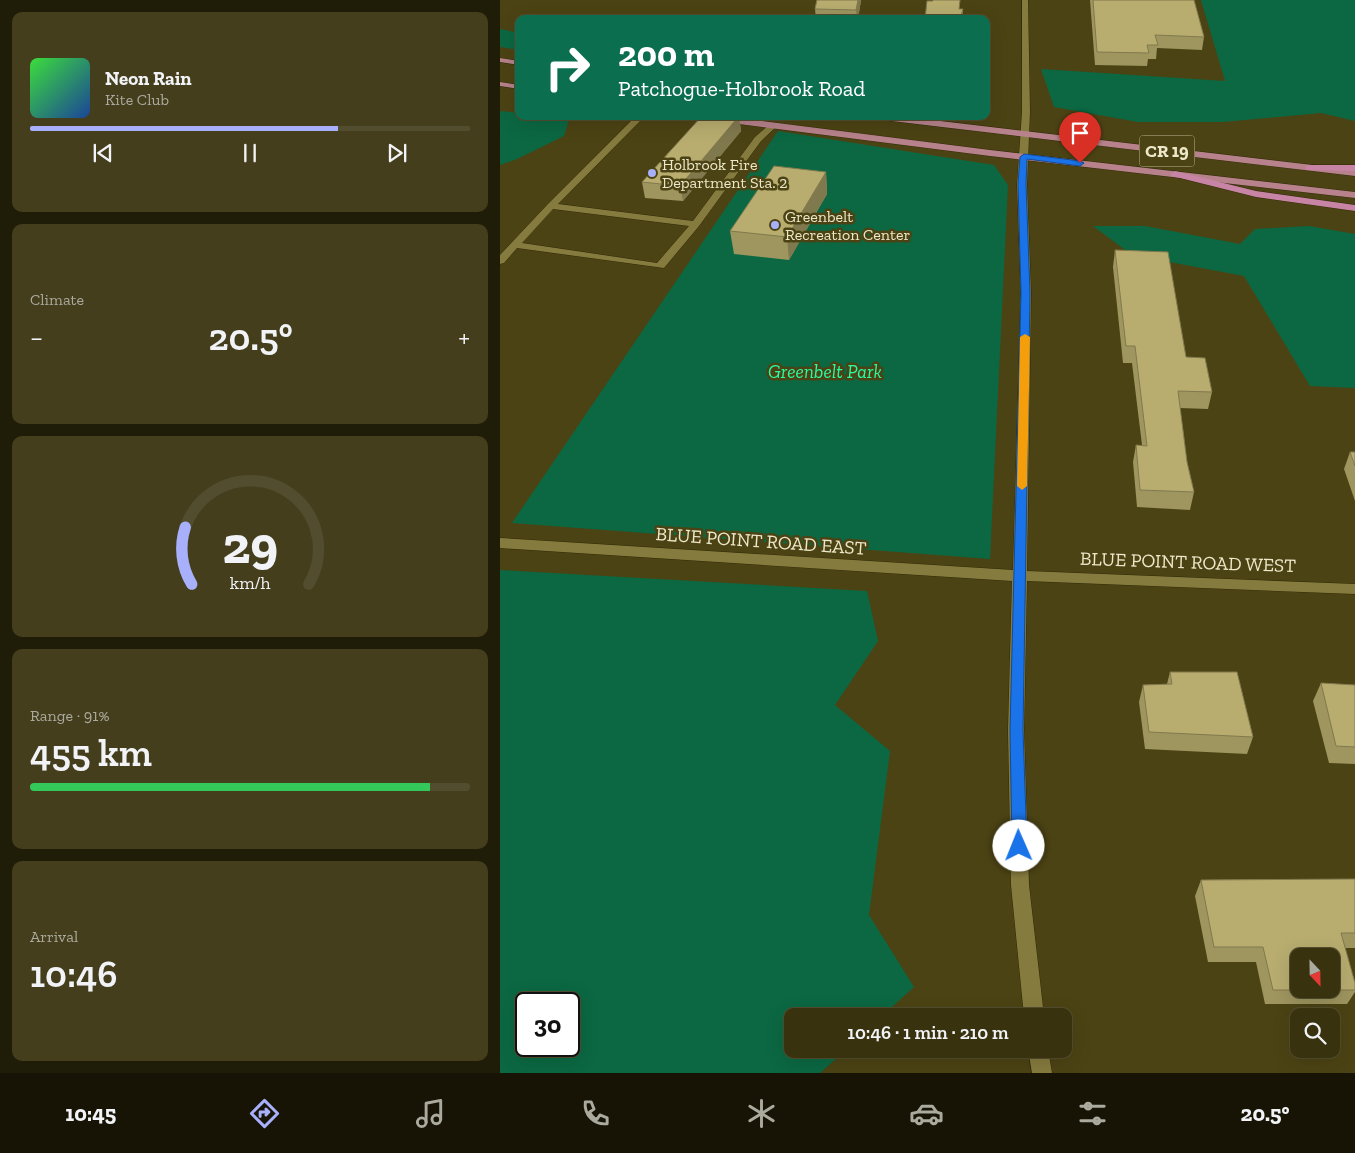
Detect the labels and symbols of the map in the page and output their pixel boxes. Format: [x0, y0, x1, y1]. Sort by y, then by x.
pin [1059, 112, 1101, 163]
road number: CR 19 [1140, 136, 1194, 166]
place label: Holbrook Fire Department Sta. 2 [662, 155, 788, 192]
marker: Holbrook Fire Department Sta. 2 [646, 167, 658, 179]
place label: Greenbelt Recreation Center [785, 207, 910, 244]
marker: Greenbelt Recreation Center [769, 219, 781, 231]
park label: Greenbelt Park [768, 360, 882, 383]
street label: BLUE POINT ROAD EAST [655, 522, 867, 560]
street label: BLUE POINT ROAD WEST [1080, 547, 1297, 577]
position arrow [992, 819, 1044, 871]
north arrow [1290, 948, 1340, 998]
speed limit sign: 30 [515, 992, 580, 1057]

